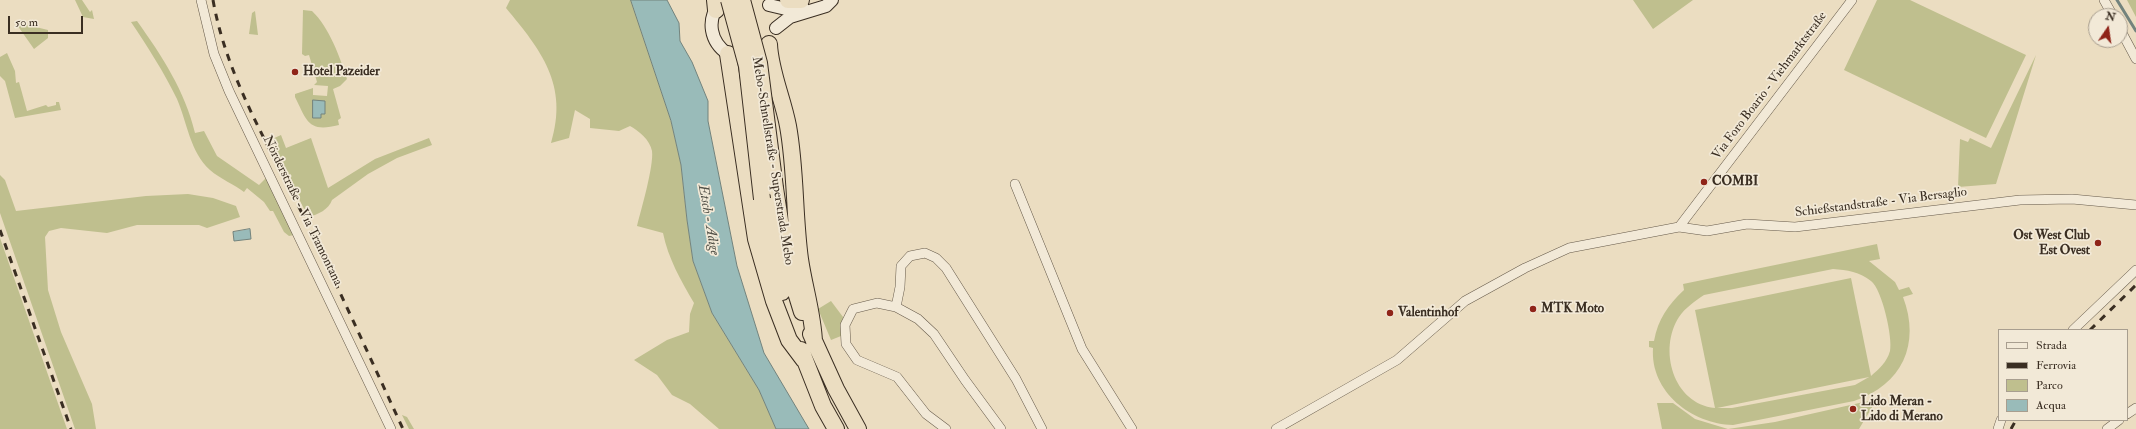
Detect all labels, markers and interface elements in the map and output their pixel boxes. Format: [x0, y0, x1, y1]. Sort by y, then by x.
scale bar [10, 8, 85, 34]
north arrow [2088, 8, 2128, 48]
street label: Via Foro Boario - Viehmarktstraße [1709, 9, 1831, 163]
text: N [2104, 9, 2117, 24]
text: 50 m [15, 15, 38, 30]
street label: Mebo-Schnellstraße - Superstrada Mebo [748, 56, 796, 266]
place label: Hotel Pazeider [303, 64, 380, 80]
marker: Hotel Pazeider [290, 67, 300, 77]
street label: Nörderstraße - Via Tramontana [259, 133, 345, 289]
place label: COMBI [1712, 174, 1758, 190]
marker: COMBI [1699, 177, 1709, 187]
water label: Etsch - Adige [694, 184, 722, 256]
street label: Schießstandstraße - Via Bersaglio [1794, 185, 1968, 221]
place label: Ost West Club Est Ovest [2013, 228, 2090, 259]
marker: Ost West Club Est Ovest [2093, 238, 2103, 248]
place label: MTK Moto [1541, 301, 1604, 317]
marker: MTK Moto [1528, 304, 1538, 314]
place label: Valentinhof [1398, 305, 1458, 321]
marker: Valentinhof [1385, 308, 1395, 318]
legend [1998, 329, 2128, 421]
text: Strada [2036, 338, 2067, 353]
text: Ferrovia [2036, 358, 2076, 373]
text: Parco [2036, 378, 2063, 393]
place label: Lido Meran - Lido di Merano [1861, 394, 1943, 425]
text: Acqua [2036, 398, 2066, 413]
marker: Lido Meran - Lido di Merano [1848, 404, 1858, 414]

